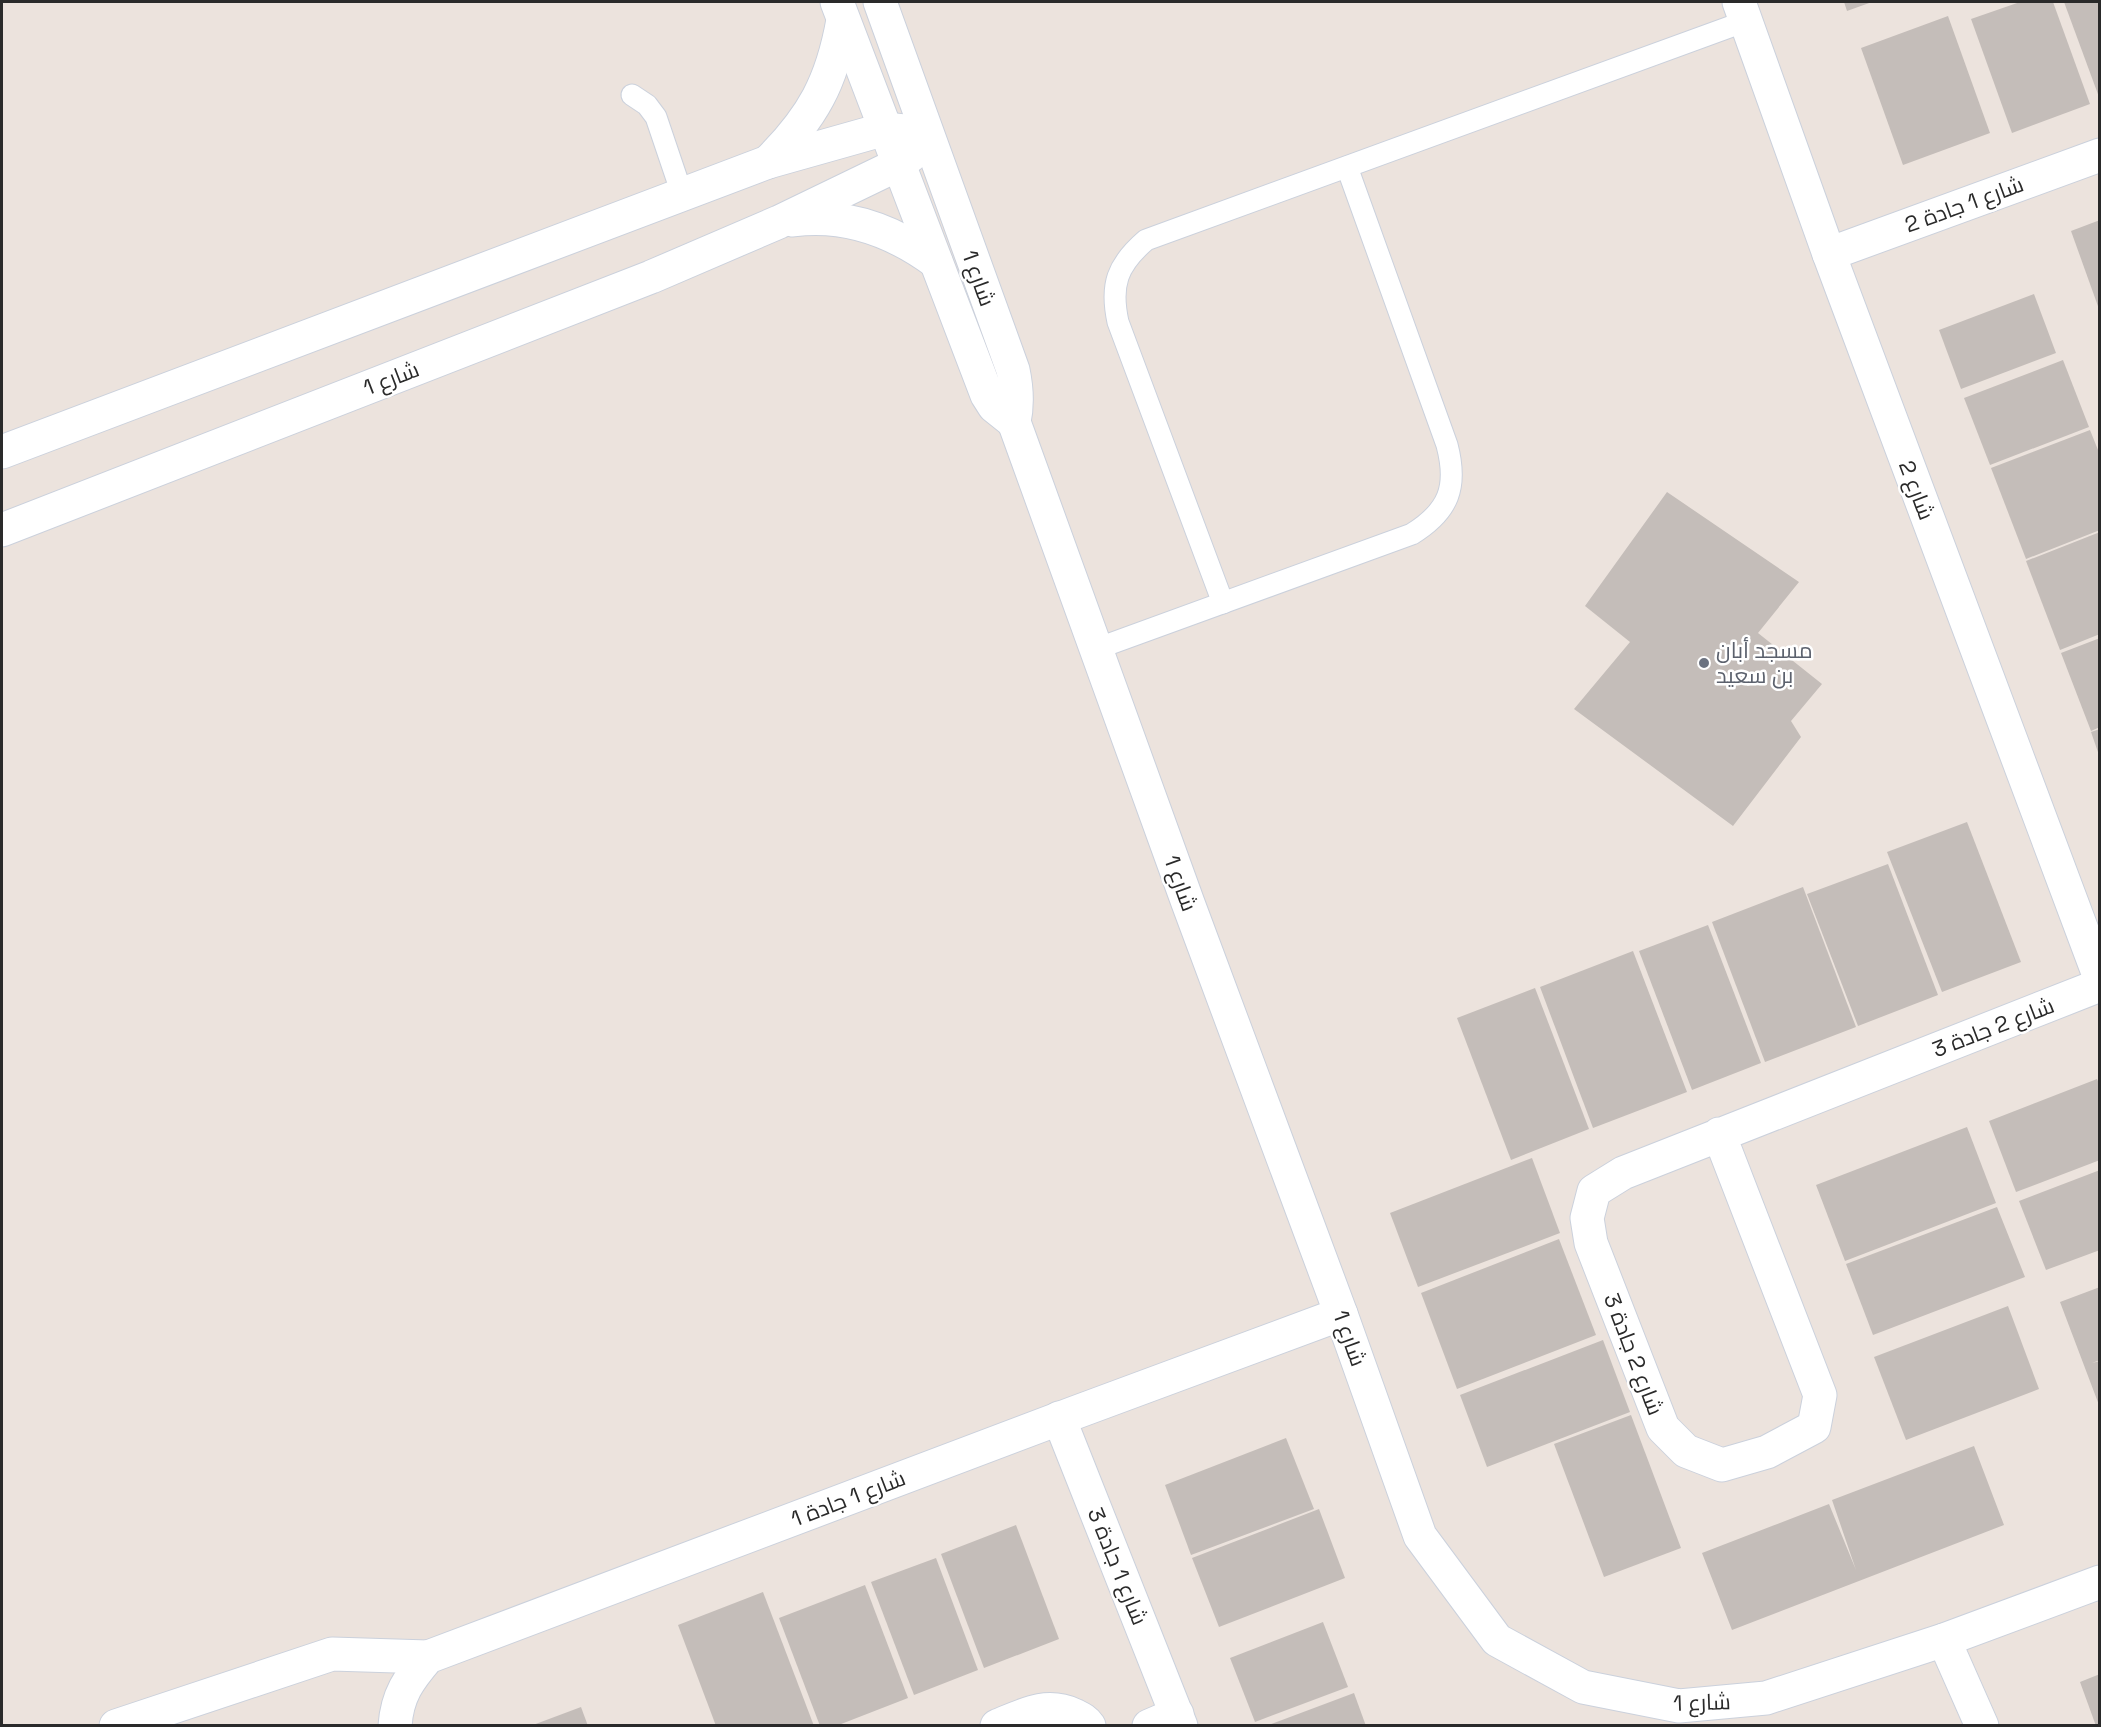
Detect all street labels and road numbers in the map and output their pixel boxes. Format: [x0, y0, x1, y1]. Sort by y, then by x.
street label: شارع 1 جادة 2 [1901, 170, 2028, 239]
street label: شارع 1 [955, 246, 1002, 310]
street label: شارع 1 [359, 355, 423, 402]
street label: شارع 2 [1892, 456, 1941, 524]
street label: شارع 1 [1157, 851, 1204, 915]
street label: شارع 2 جادة 3 [1928, 991, 2058, 1064]
street label: شارع 2 جادة 3 [1597, 1289, 1670, 1419]
street label: شارع 1 [1326, 1306, 1373, 1370]
street label: شارع 1 جادة 1 [787, 1463, 909, 1534]
street label: شارع 1 جادة 3 [1081, 1503, 1154, 1629]
street label: شارع 1 [1673, 1687, 1731, 1718]

